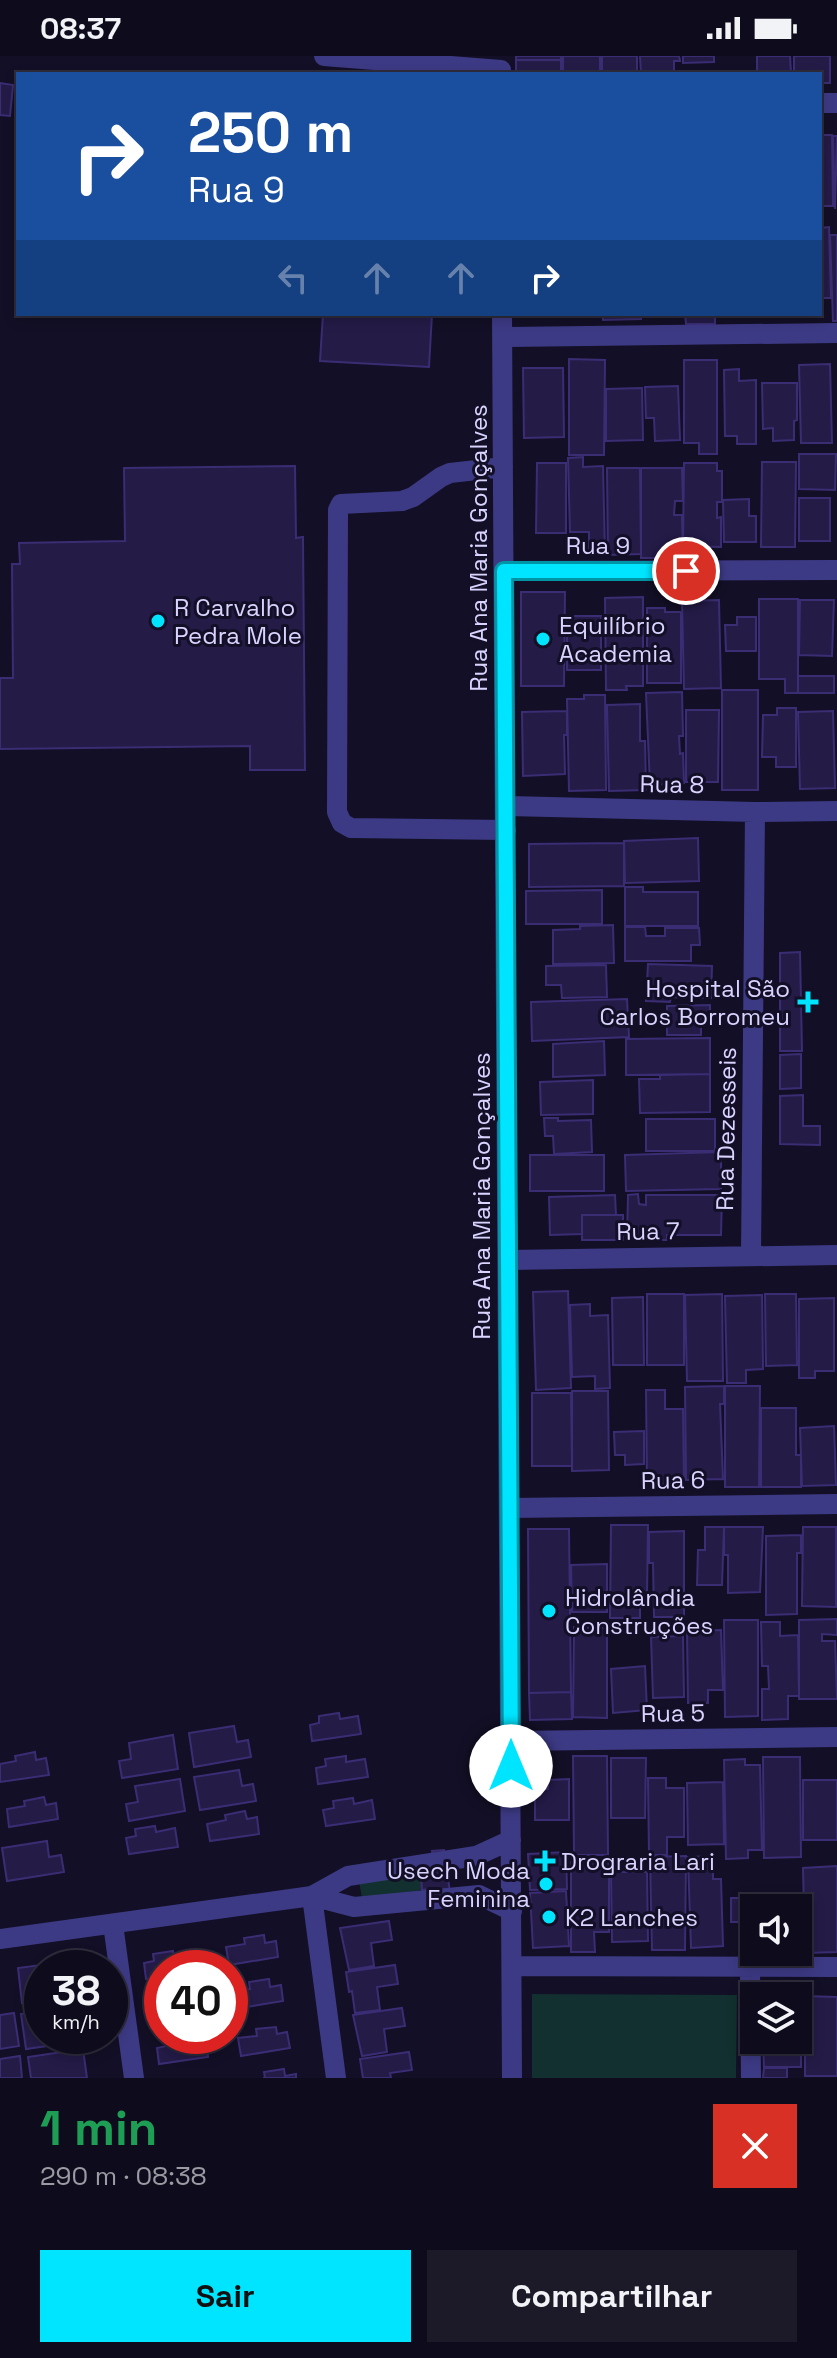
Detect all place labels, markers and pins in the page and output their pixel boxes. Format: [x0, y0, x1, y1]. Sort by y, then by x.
pin [652, 537, 720, 605]
place label: R Carvalho Pedra Mole [174, 592, 302, 651]
place label: Equilíbrio Academia [559, 610, 672, 669]
marker: R Carvalho Pedra Mole [149, 612, 167, 630]
marker: Equilíbrio Academia [534, 630, 552, 648]
place label: Hospital São Carlos Borromeu [599, 973, 790, 1032]
marker: Hospital São Carlos Borromeu [797, 991, 819, 1013]
place label: Hidrolândia Construções [565, 1582, 713, 1641]
marker: Hidrolândia Construções [540, 1602, 558, 1620]
place label: Drograria Lari [561, 1846, 715, 1877]
marker: Drograria Lari [536, 1852, 554, 1870]
place label: Usech Moda Feminina [387, 1855, 530, 1914]
marker: Usech Moda Feminina [537, 1875, 555, 1893]
place label: K2 Lanches [565, 1902, 698, 1933]
marker: K2 Lanches [540, 1908, 558, 1926]

